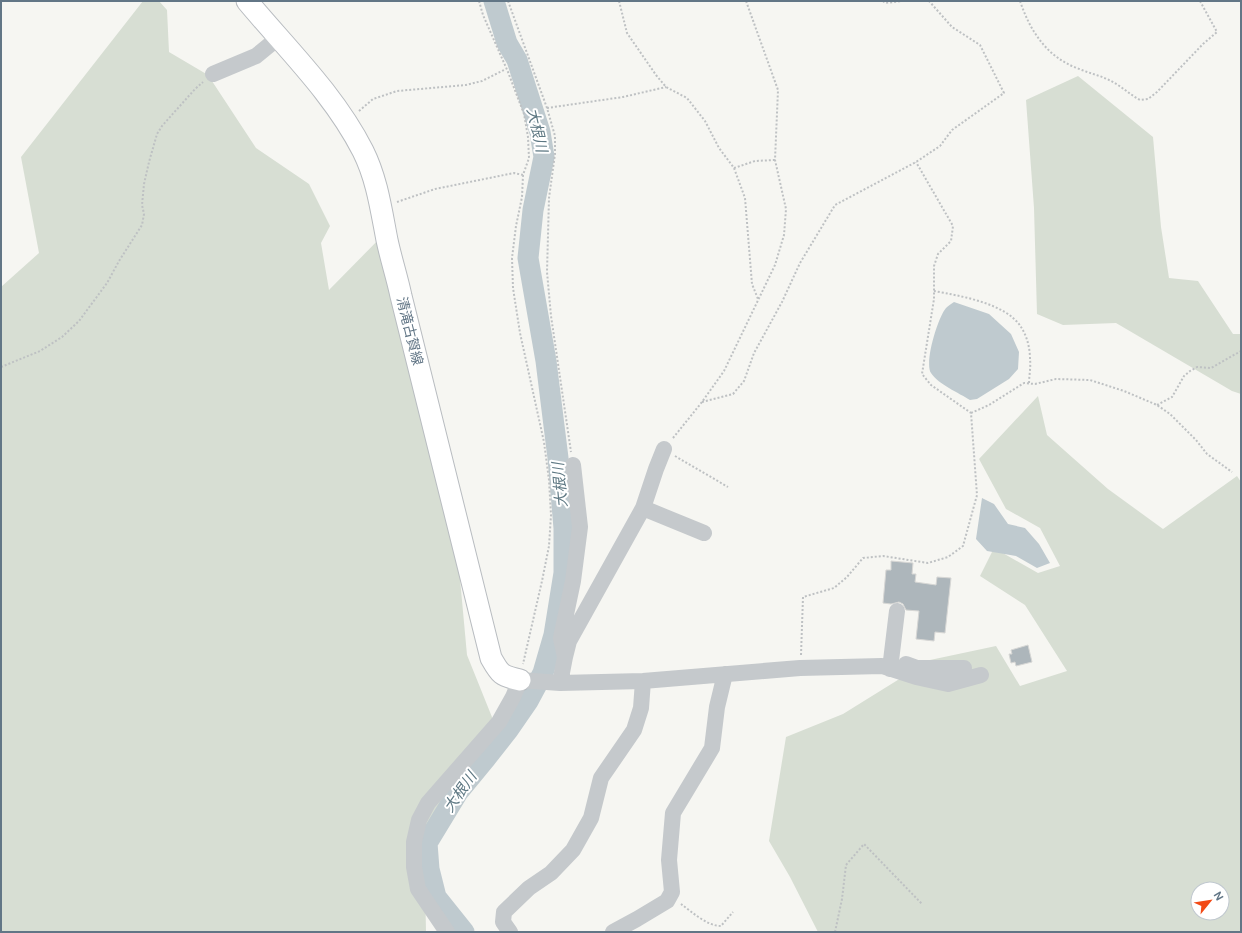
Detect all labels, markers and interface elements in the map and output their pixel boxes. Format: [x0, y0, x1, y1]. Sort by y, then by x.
water label: 大根川 [522, 106, 552, 156]
street label: 清滝古賀線 [393, 295, 427, 367]
water label: 大根川 [548, 460, 572, 508]
water label: 大根川 [439, 766, 482, 816]
north arrow [1190, 881, 1230, 921]
text: N [1211, 889, 1227, 903]

